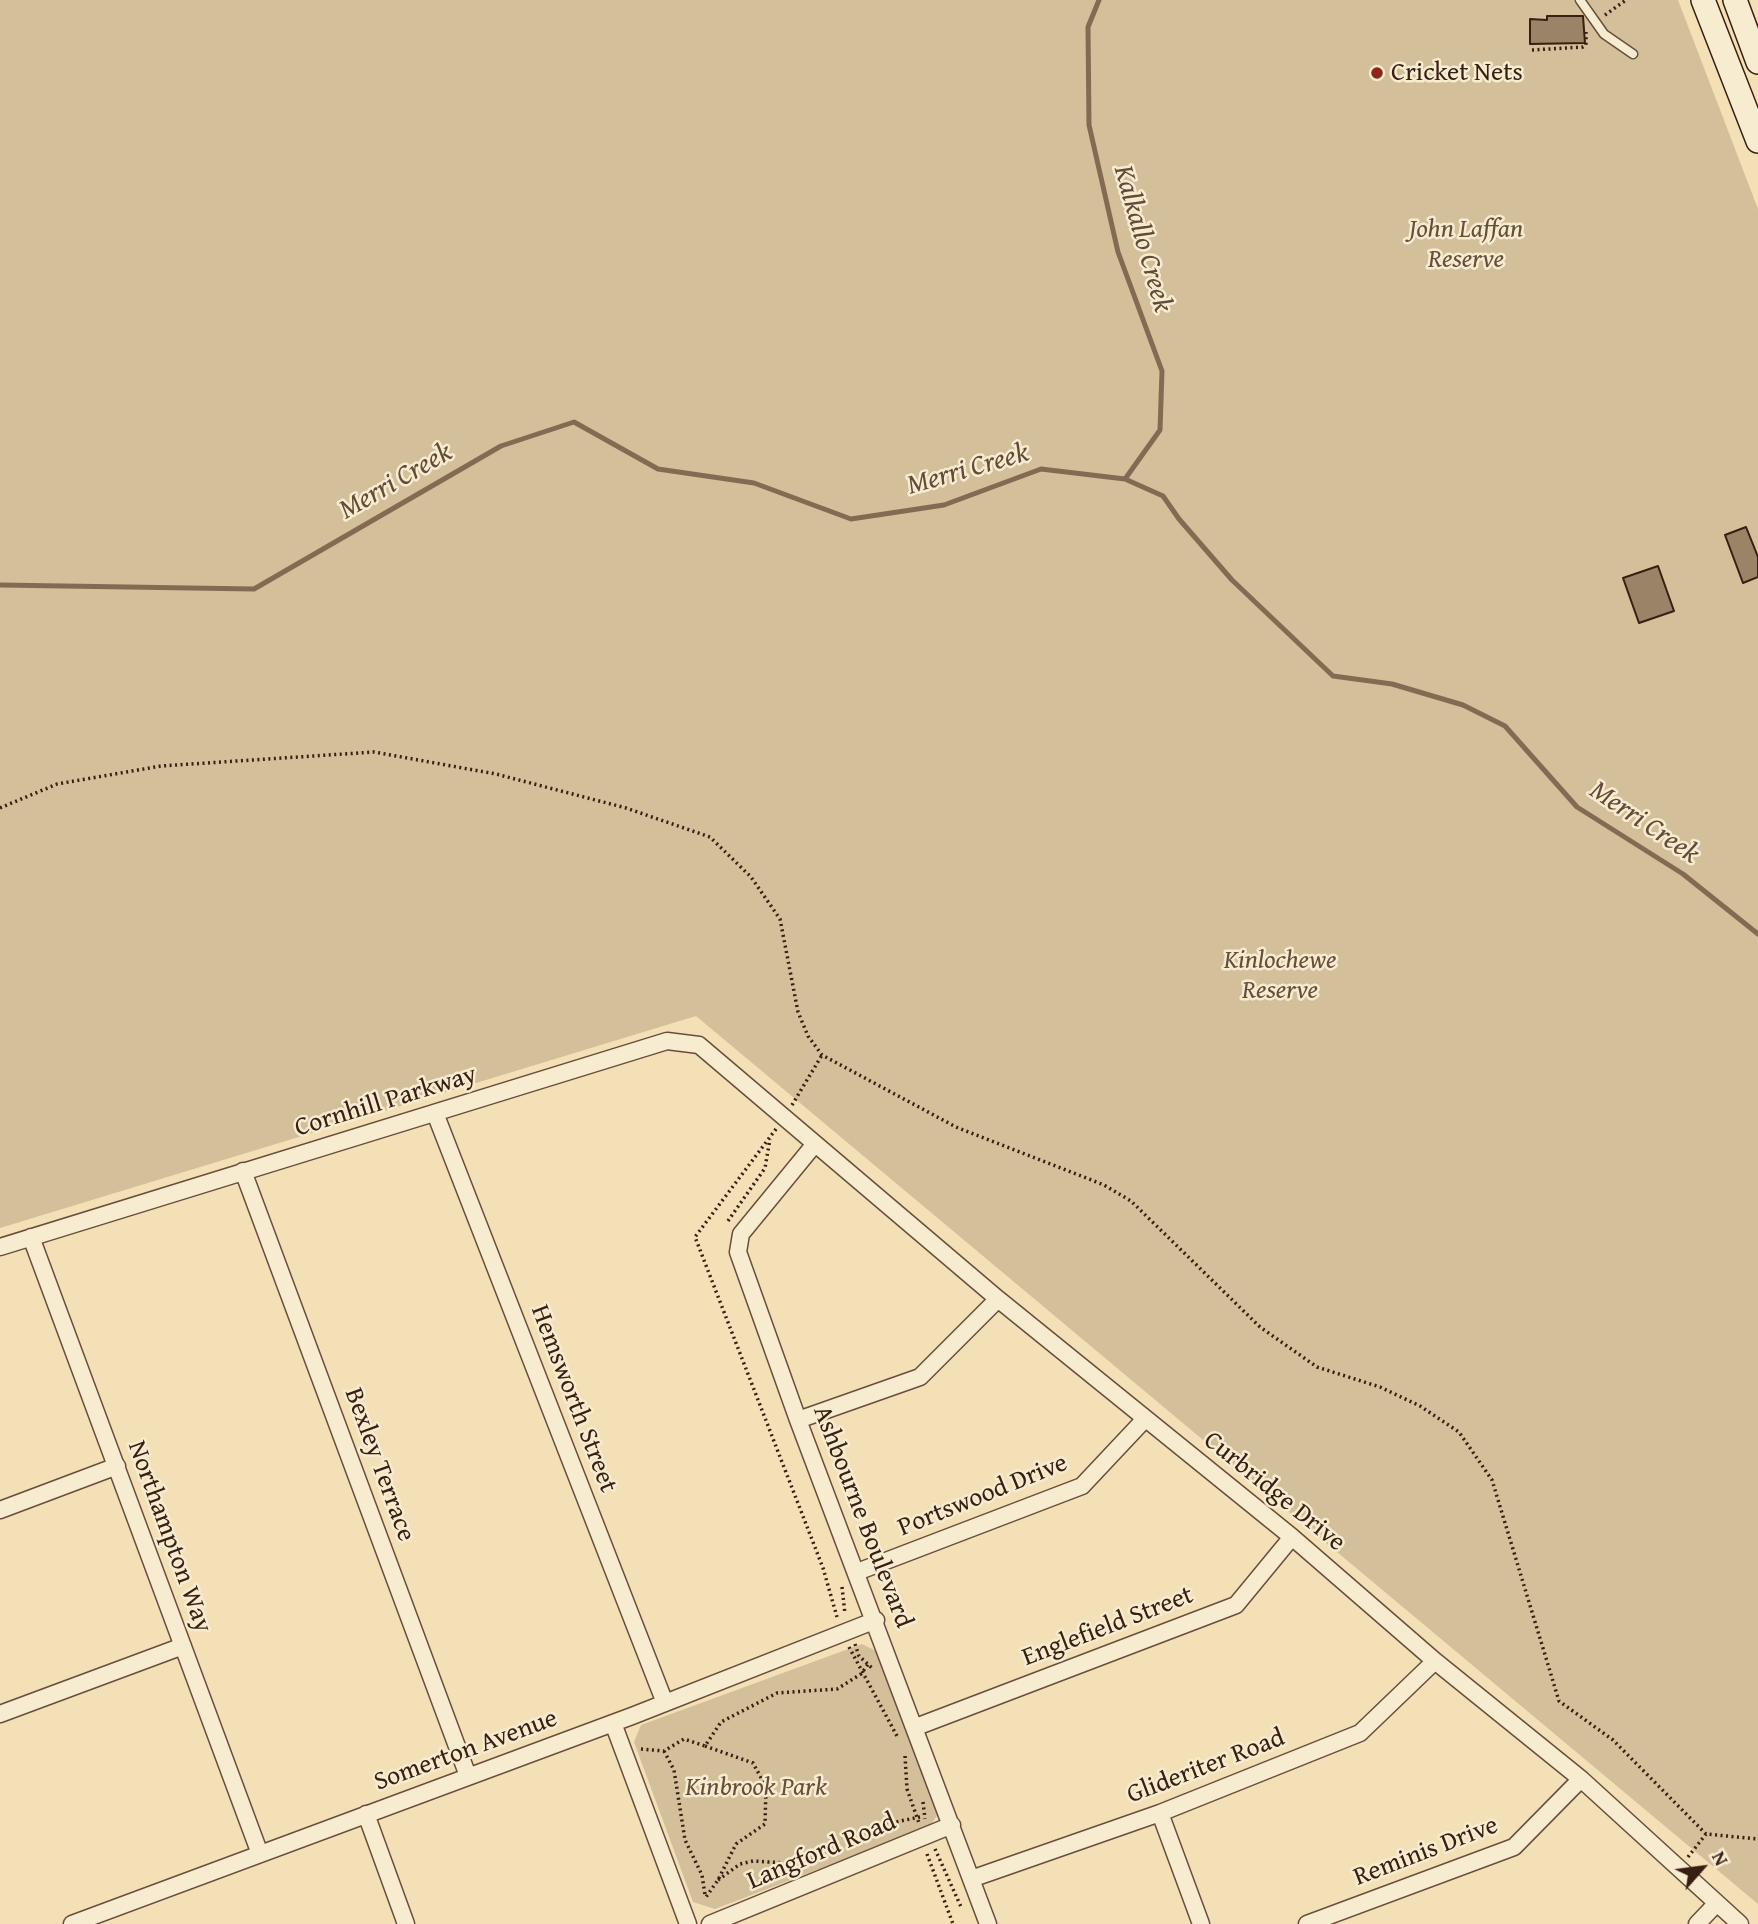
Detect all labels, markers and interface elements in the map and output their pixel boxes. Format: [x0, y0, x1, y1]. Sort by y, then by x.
place label: Cricket Nets [1391, 57, 1523, 89]
marker: Cricket Nets [1369, 65, 1385, 81]
water label: Kalkallo Creek [1105, 162, 1179, 316]
park label: John Laffan Reserve [1409, 214, 1523, 276]
water label: Merri Creek [334, 436, 458, 528]
water label: Merri Creek [903, 437, 1033, 503]
water label: Merri Creek [1583, 774, 1705, 872]
park label: Kinlochewe Reserve [1224, 945, 1336, 1006]
street label: Cornhill Parkway [291, 1060, 481, 1144]
street label: Hemsworth Street [523, 1301, 623, 1497]
street label: Bexley Terrace [337, 1384, 421, 1546]
street label: Ashbourne Boulevard [805, 1402, 919, 1632]
street label: Curbridge Drive [1197, 1425, 1351, 1559]
street label: Northampton Way [120, 1437, 218, 1637]
street label: Portswood Drive [894, 1448, 1072, 1544]
street label: Englefield Street [1018, 1580, 1198, 1674]
street label: Somerton Avenue [370, 1703, 562, 1799]
street label: Glideriter Road [1123, 1723, 1289, 1811]
park label: Kinbrook Park [685, 1772, 827, 1804]
street label: Langford Road [743, 1807, 901, 1897]
street label: Reminis Drive [1349, 1810, 1503, 1894]
north arrow [1667, 1833, 1737, 1903]
text: N [1705, 1846, 1736, 1870]

